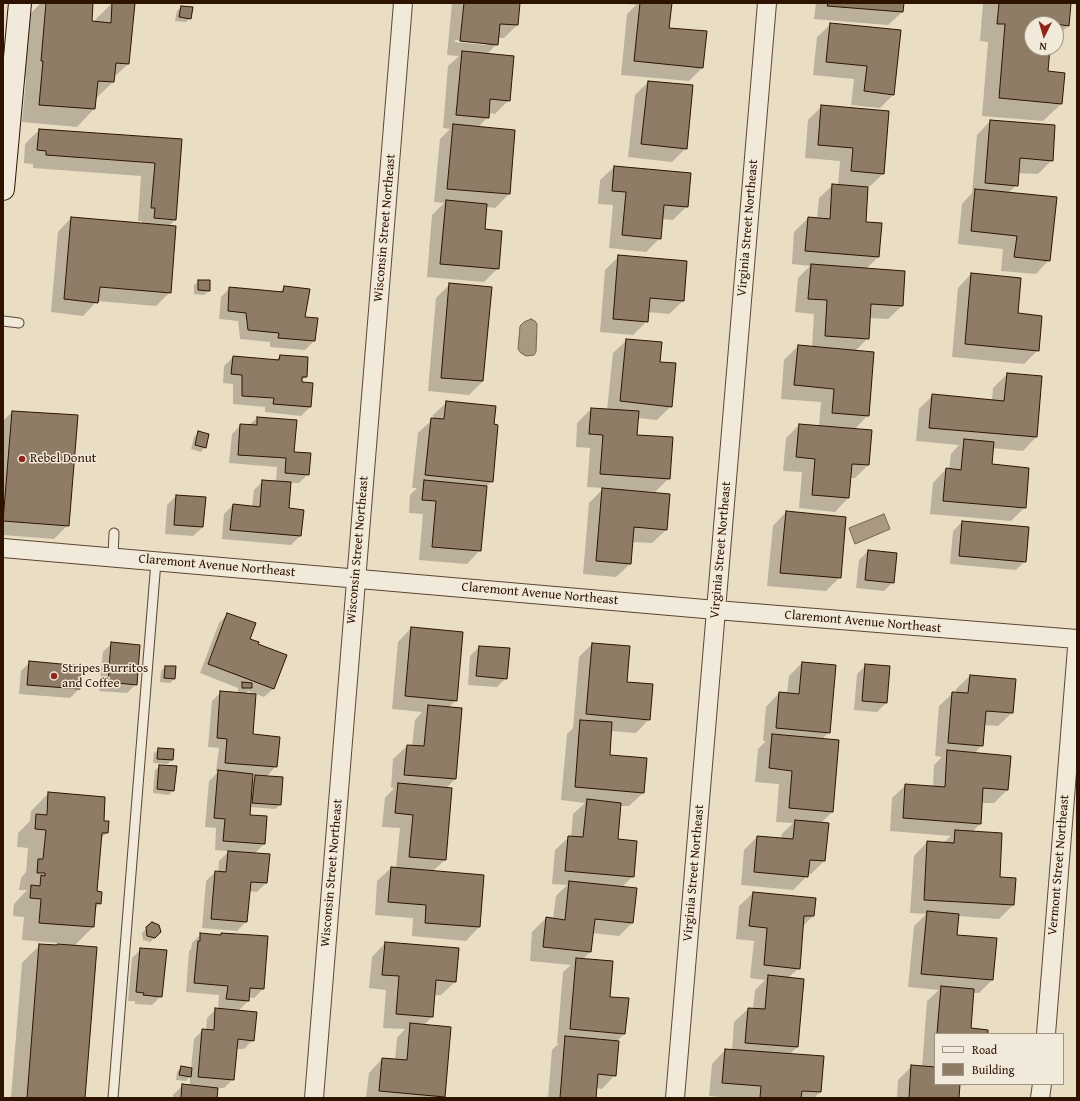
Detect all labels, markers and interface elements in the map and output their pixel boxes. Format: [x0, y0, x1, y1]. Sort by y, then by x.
north arrow [1024, 16, 1064, 56]
text: N [1039, 39, 1047, 55]
street label: Wisconsin Street Northeast [371, 153, 399, 303]
street label: Virginia Street Northeast [734, 159, 762, 297]
place label: Rebel Donut [30, 451, 96, 467]
marker: Rebel Donut [17, 454, 27, 464]
street label: Wisconsin Street Northeast [344, 475, 372, 625]
street label: Virginia Street Northeast [707, 481, 735, 619]
street label: Claremont Avenue Northeast [138, 551, 296, 581]
street label: Claremont Avenue Northeast [461, 579, 619, 609]
street label: Claremont Avenue Northeast [784, 607, 942, 637]
place label: Stripes Burritos and Coffee [62, 661, 148, 692]
marker: Stripes Burritos and Coffee [49, 671, 59, 681]
street label: Vermont Street Northeast [1045, 794, 1073, 936]
street label: Wisconsin Street Northeast [318, 798, 346, 948]
street label: Virginia Street Northeast [680, 804, 708, 942]
legend [934, 1033, 1064, 1085]
text: Road [972, 1041, 997, 1058]
text: Building [972, 1061, 1015, 1078]

